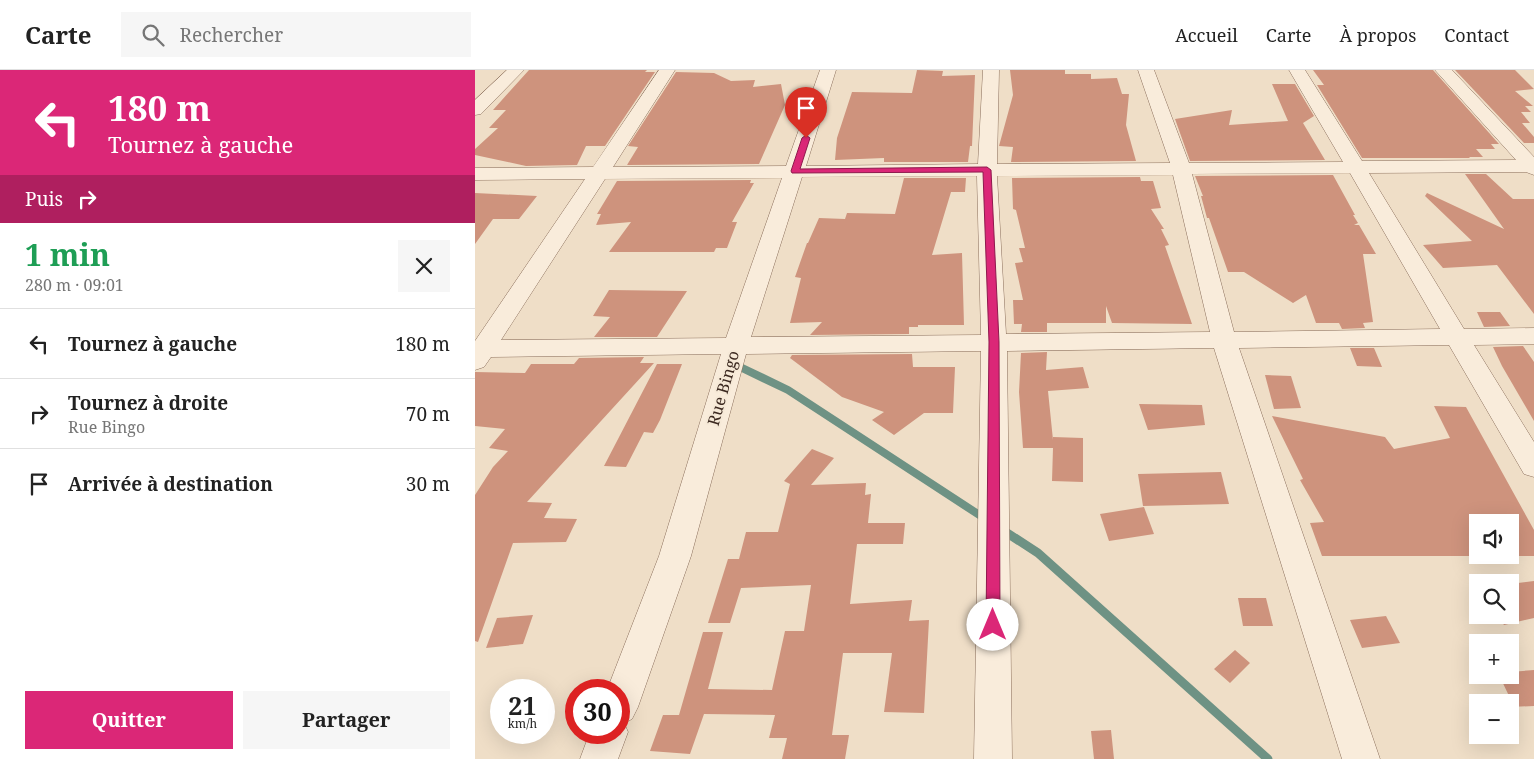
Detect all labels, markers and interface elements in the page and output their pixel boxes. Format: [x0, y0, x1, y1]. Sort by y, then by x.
search box [121, 12, 471, 57]
text: Carte [25, 18, 91, 51]
icon: search [139, 21, 167, 49]
text: Rechercher [179, 22, 283, 48]
text: Accueil [1175, 23, 1238, 47]
text: Carte [1266, 23, 1311, 47]
text: À propos [1339, 23, 1416, 47]
text: Contact [1444, 23, 1509, 47]
text: 180 m [108, 84, 211, 131]
pin [785, 87, 827, 138]
icon: left [25, 90, 90, 155]
icon: arrive [792, 94, 820, 122]
text: Tournez à gauche [108, 129, 293, 159]
icon: right [73, 185, 101, 213]
text: Puis [25, 186, 63, 212]
text: 1 min [25, 234, 110, 275]
button: close [398, 240, 450, 292]
text: 280 m · 09:01 [25, 274, 124, 296]
icon: left [25, 330, 53, 358]
text: Tournez à gauche [68, 331, 237, 357]
text: 180 m [395, 331, 450, 357]
street label: Rue Bingo [702, 348, 744, 428]
text: Tournez à droite [68, 390, 228, 416]
icon: right [25, 400, 53, 428]
text: 70 m [406, 401, 450, 427]
text: Rue Bingo [68, 416, 145, 438]
icon: arrive [25, 470, 53, 498]
text: Arrivée à destination [68, 471, 273, 497]
text: 30 m [406, 471, 450, 497]
map controls [1469, 514, 1519, 744]
button: sound [1469, 514, 1519, 564]
button: search [1469, 574, 1519, 624]
position arrow [966, 598, 1018, 650]
button: + [1469, 634, 1519, 684]
speed limit sign: 30 [565, 679, 630, 744]
text: 21 [508, 688, 537, 722]
button: Quitter [25, 691, 233, 749]
button: Partager [243, 691, 450, 749]
button: − [1469, 694, 1519, 744]
text: km/h [508, 715, 537, 732]

